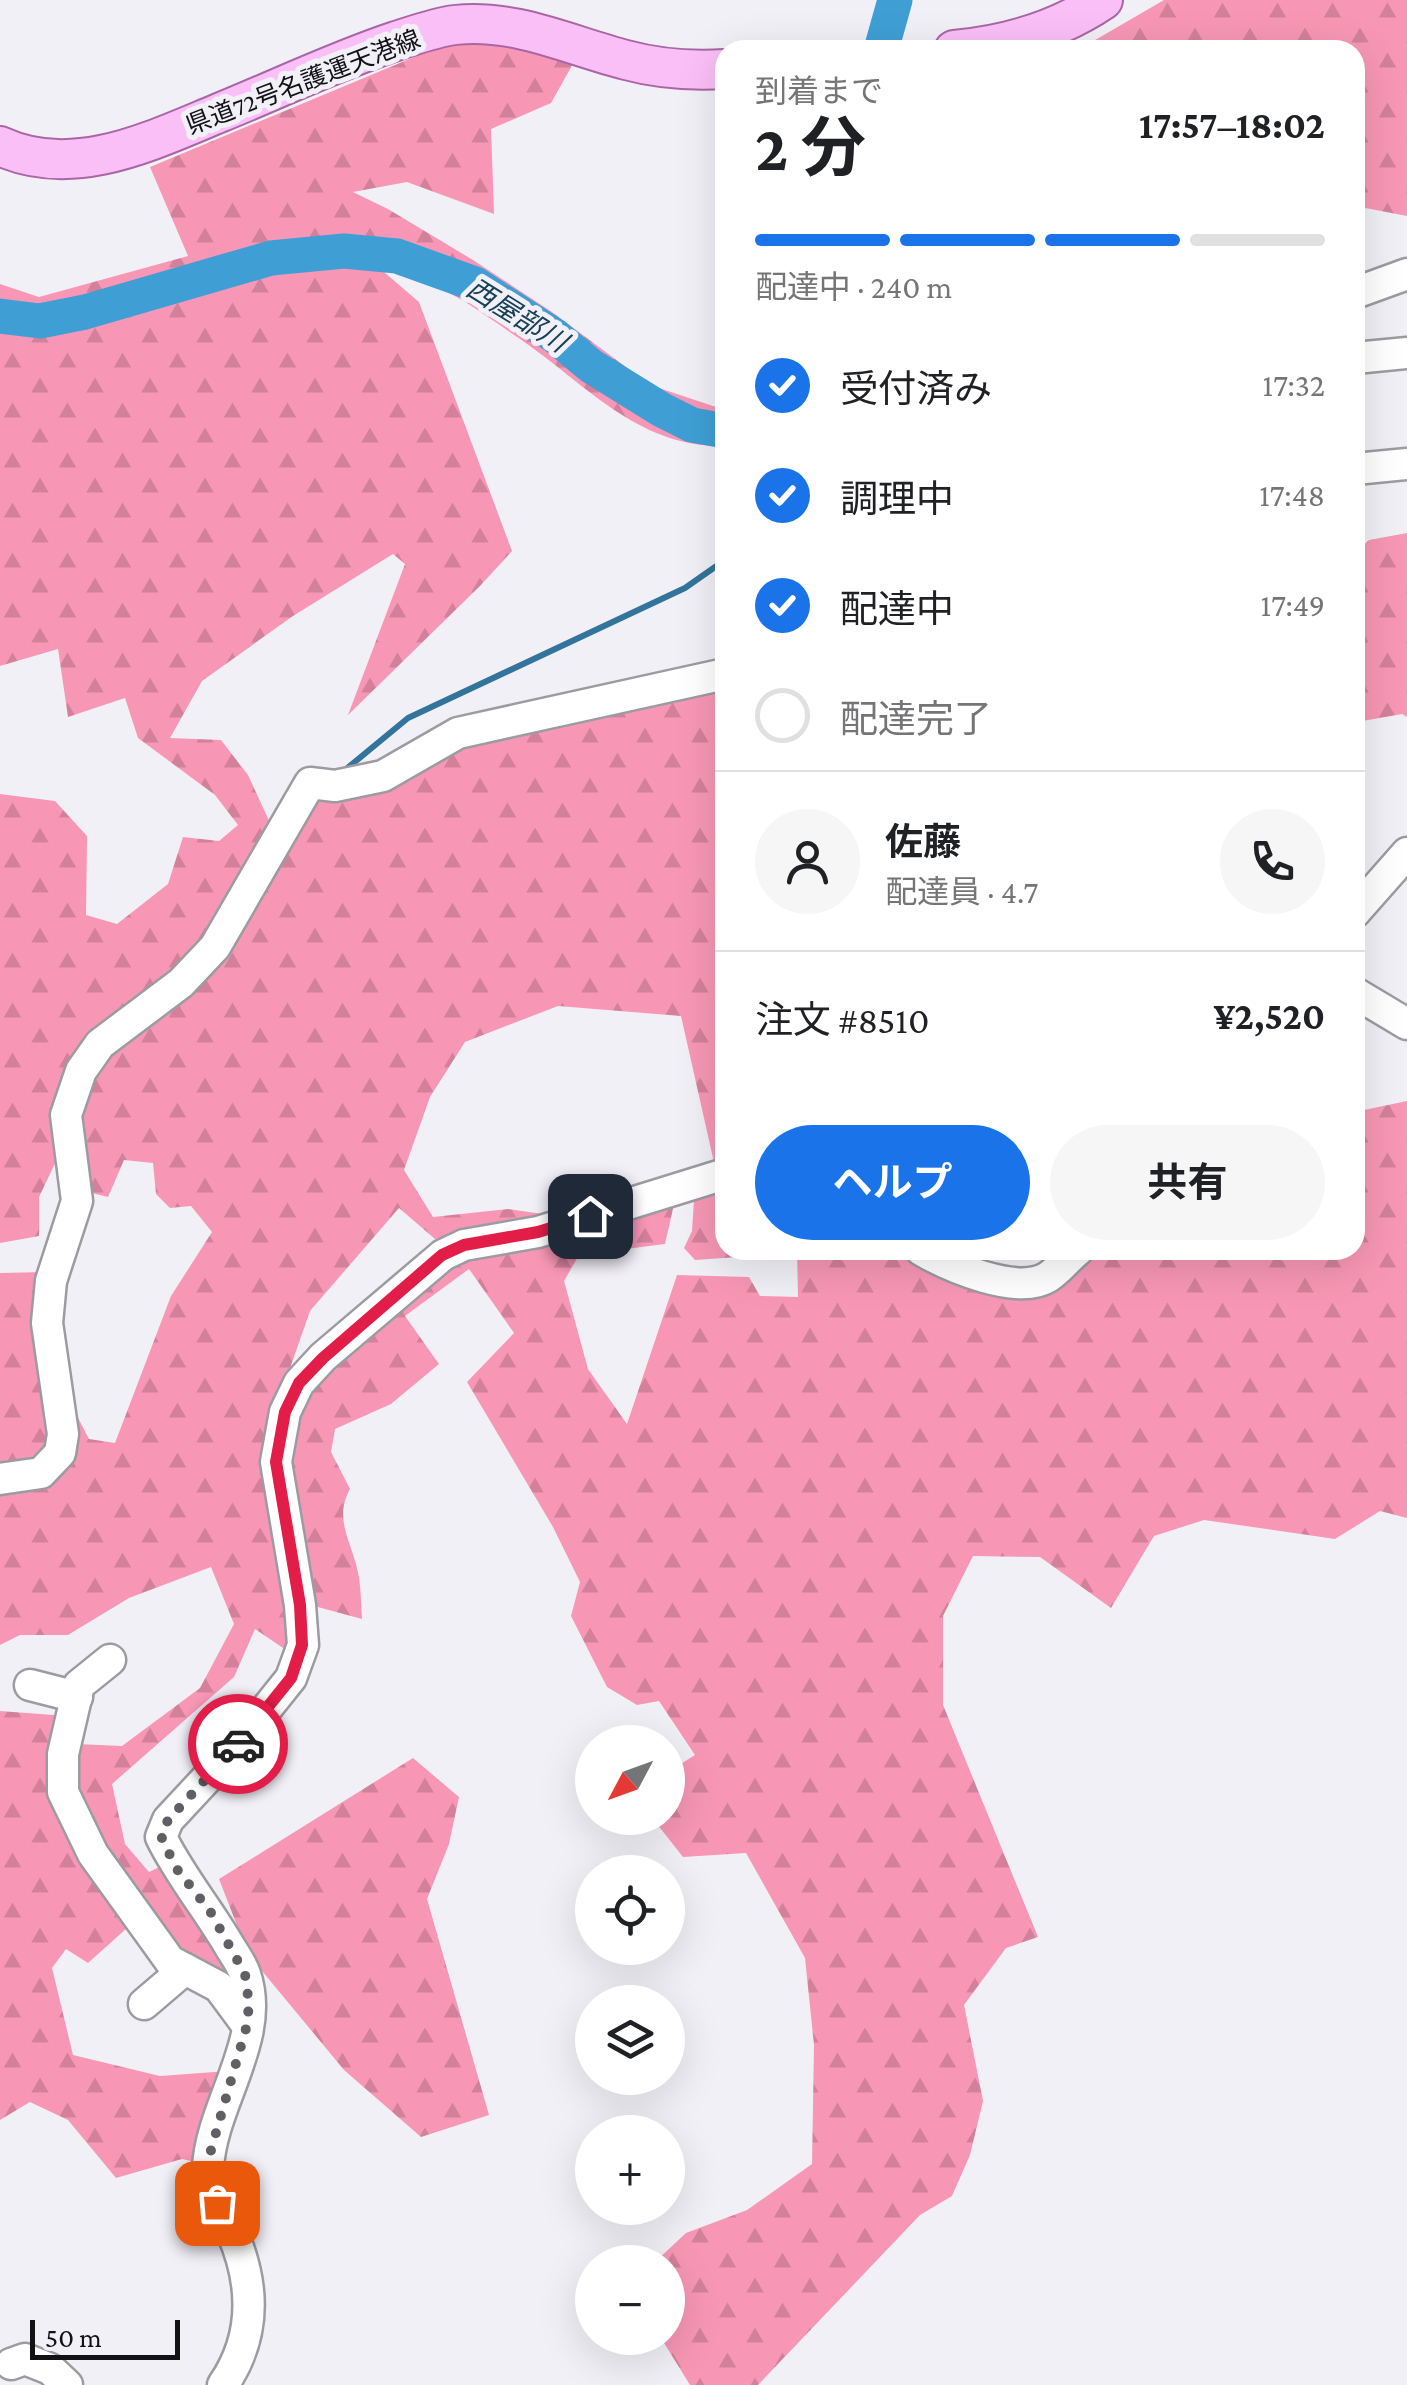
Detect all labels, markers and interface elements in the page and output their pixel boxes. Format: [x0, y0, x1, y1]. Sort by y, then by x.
street label: 県道72号名護運天港線 [182, 25, 424, 139]
text: 到着まで [755, 73, 883, 109]
text: 17:57–18:02 [1139, 104, 1325, 146]
text: 2 分 [755, 112, 866, 184]
text: 配達中 · 240 m [755, 269, 952, 305]
water label: 西屋部川 [461, 272, 575, 359]
icon: check [755, 358, 810, 413]
text: 17:32 [1263, 367, 1325, 403]
text: 受付済み [840, 368, 992, 410]
icon: check [755, 468, 810, 523]
text: 17:48 [1259, 477, 1325, 513]
text: 調理中 [840, 478, 954, 520]
icon: check [755, 578, 810, 633]
text: 17:49 [1261, 587, 1325, 623]
text: 配達中 [840, 588, 954, 630]
text: 配達完了 [840, 698, 992, 740]
button: person [755, 809, 860, 914]
button: phone [1220, 809, 1325, 914]
text: 佐藤 [885, 821, 961, 863]
text: 配達員 · 4.7 [885, 874, 1038, 910]
text: ¥2,520 [1213, 995, 1325, 1037]
text: 注文 #8510 [755, 999, 929, 1041]
button: ヘルプ [755, 1125, 1030, 1240]
button: 共有 [1050, 1125, 1325, 1240]
pin [548, 1174, 633, 1259]
icon: home [563, 1189, 618, 1244]
courier [188, 1694, 288, 1794]
icon: car [211, 1717, 266, 1772]
north arrow [575, 1725, 685, 1835]
map controls [575, 1725, 685, 2355]
button: locate [575, 1855, 685, 1965]
button: layers [575, 1985, 685, 2095]
button: + [575, 2115, 685, 2225]
pin [175, 2161, 260, 2246]
icon: bag [190, 2176, 245, 2231]
button: − [575, 2245, 685, 2355]
scale bar [30, 2315, 180, 2360]
text: 50 m [45, 2322, 102, 2353]

